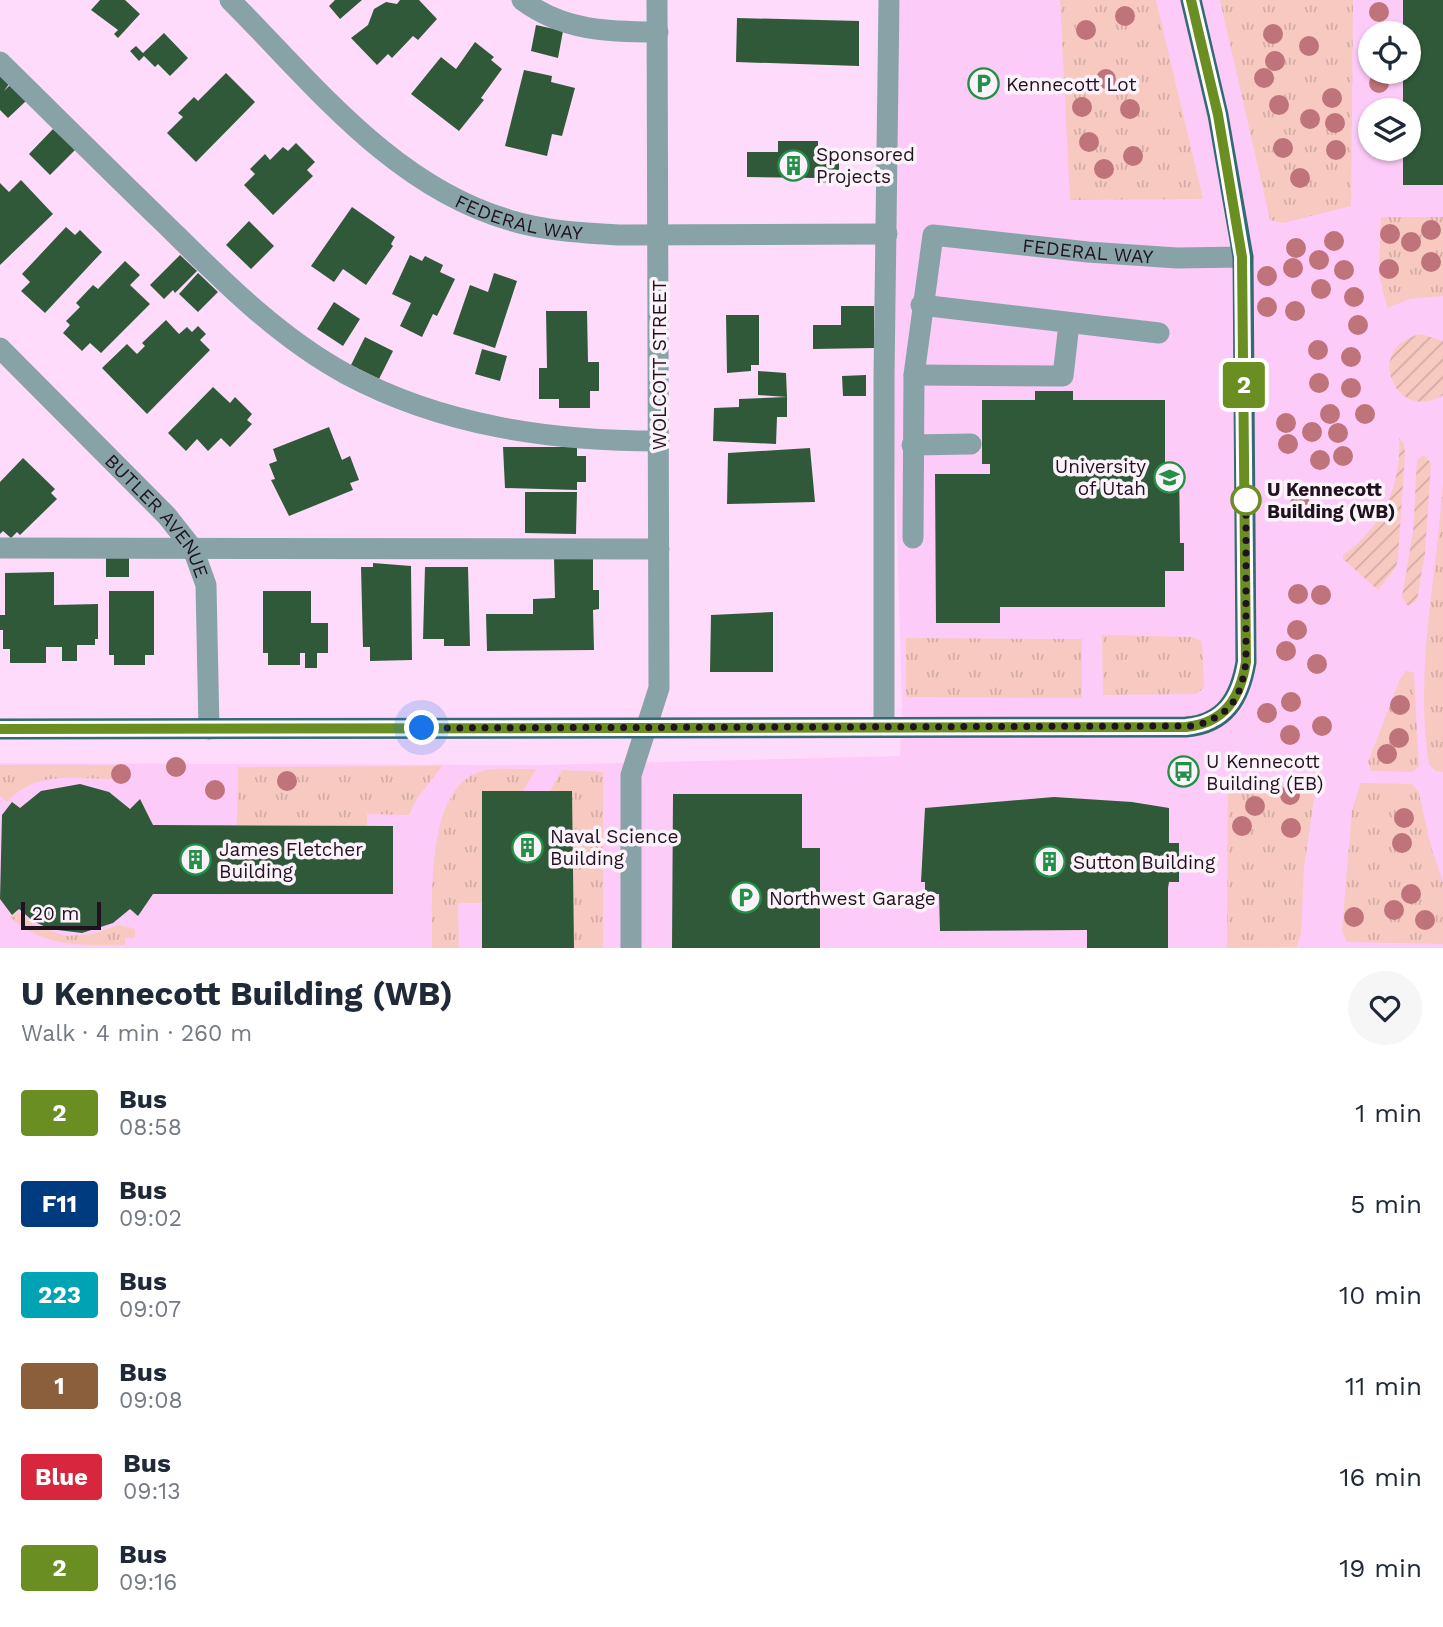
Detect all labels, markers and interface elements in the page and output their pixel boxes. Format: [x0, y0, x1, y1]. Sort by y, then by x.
map controls [1358, 21, 1421, 161]
button: locate [1358, 21, 1421, 84]
parking icon: Kennecott Lot [966, 67, 1000, 101]
place label: Kennecott Lot [1006, 73, 1136, 96]
button: layers [1358, 98, 1421, 161]
place label: Sponsored Projects [816, 143, 915, 188]
building icon: Sponsored Projects [776, 148, 810, 182]
street label: FEDERAL WAY [452, 189, 584, 244]
street label: FEDERAL WAY [1021, 233, 1154, 268]
street label: WOLCOTT STREET [648, 280, 671, 450]
line badge: 2 [1221, 362, 1267, 408]
text: 2 [1237, 371, 1251, 399]
street label: BUTLER AVENUE [100, 449, 214, 581]
place label: University of Utah [1055, 455, 1146, 500]
school or university icon: University of Utah [1152, 460, 1186, 494]
place label: U Kennecott Building (WB) [1267, 478, 1395, 523]
marker: U Kennecott Building (WB) [1231, 485, 1261, 515]
your location [404, 710, 439, 745]
place label: U Kennecott Building (EB) [1206, 750, 1323, 795]
bus stop icon: U Kennecott Building (EB) [1166, 755, 1200, 789]
place label: Naval Science Building [550, 825, 678, 870]
building icon: Naval Science Building [510, 830, 544, 864]
place label: James Fletcher Building [219, 838, 363, 883]
building icon: James Fletcher Building [179, 843, 213, 877]
building icon: Sutton Building [1033, 845, 1067, 879]
place label: Sutton Building [1073, 851, 1216, 874]
parking icon: Northwest Garage [729, 881, 763, 915]
place label: Northwest Garage [769, 887, 936, 910]
scale bar [21, 899, 102, 931]
text: 20 m [32, 902, 79, 925]
button: heart [1348, 971, 1422, 1045]
text: U Kennecott Building (WB) [21, 974, 453, 1013]
text: Walk · 4 min · 260 m [21, 1020, 252, 1047]
text: Bus [119, 1084, 167, 1114]
text: 1 min [1355, 1098, 1422, 1128]
text: 2 [52, 1099, 67, 1127]
text: 08:58 [119, 1114, 182, 1141]
text: Bus [119, 1175, 167, 1205]
text: 5 min [1350, 1189, 1422, 1219]
text: F11 [42, 1190, 77, 1218]
text: 09:02 [119, 1205, 182, 1232]
text: Bus [119, 1266, 167, 1296]
text: 10 min [1339, 1280, 1422, 1310]
text: 223 [38, 1281, 81, 1309]
text: 09:07 [119, 1296, 181, 1323]
text: Bus [119, 1357, 167, 1387]
text: 11 min [1345, 1371, 1422, 1401]
text: 1 [54, 1372, 65, 1400]
text: 09:08 [119, 1387, 183, 1414]
text: Bus [123, 1448, 171, 1478]
text: 16 min [1339, 1462, 1422, 1492]
text: Blue [35, 1463, 88, 1491]
text: 09:13 [123, 1478, 181, 1505]
text: Bus [119, 1539, 167, 1569]
text: 19 min [1339, 1553, 1422, 1583]
text: 2 [52, 1554, 67, 1582]
text: 09:16 [119, 1569, 177, 1596]

